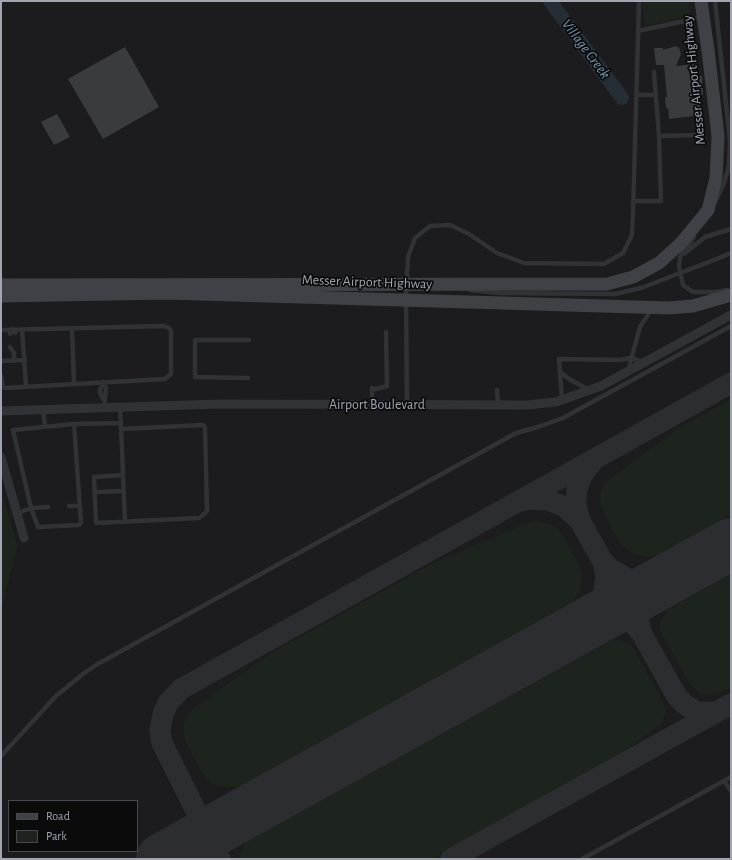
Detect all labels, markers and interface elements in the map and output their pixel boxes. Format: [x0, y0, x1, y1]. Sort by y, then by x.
street label: Messer Airport Highway [679, 14, 709, 146]
water label: Village Creek [558, 16, 614, 82]
street label: Messer Airport Highway [302, 271, 432, 293]
street label: Airport Boulevard [329, 397, 425, 413]
legend [8, 800, 138, 852]
text: Road [46, 810, 70, 822]
text: Park [46, 830, 67, 842]

